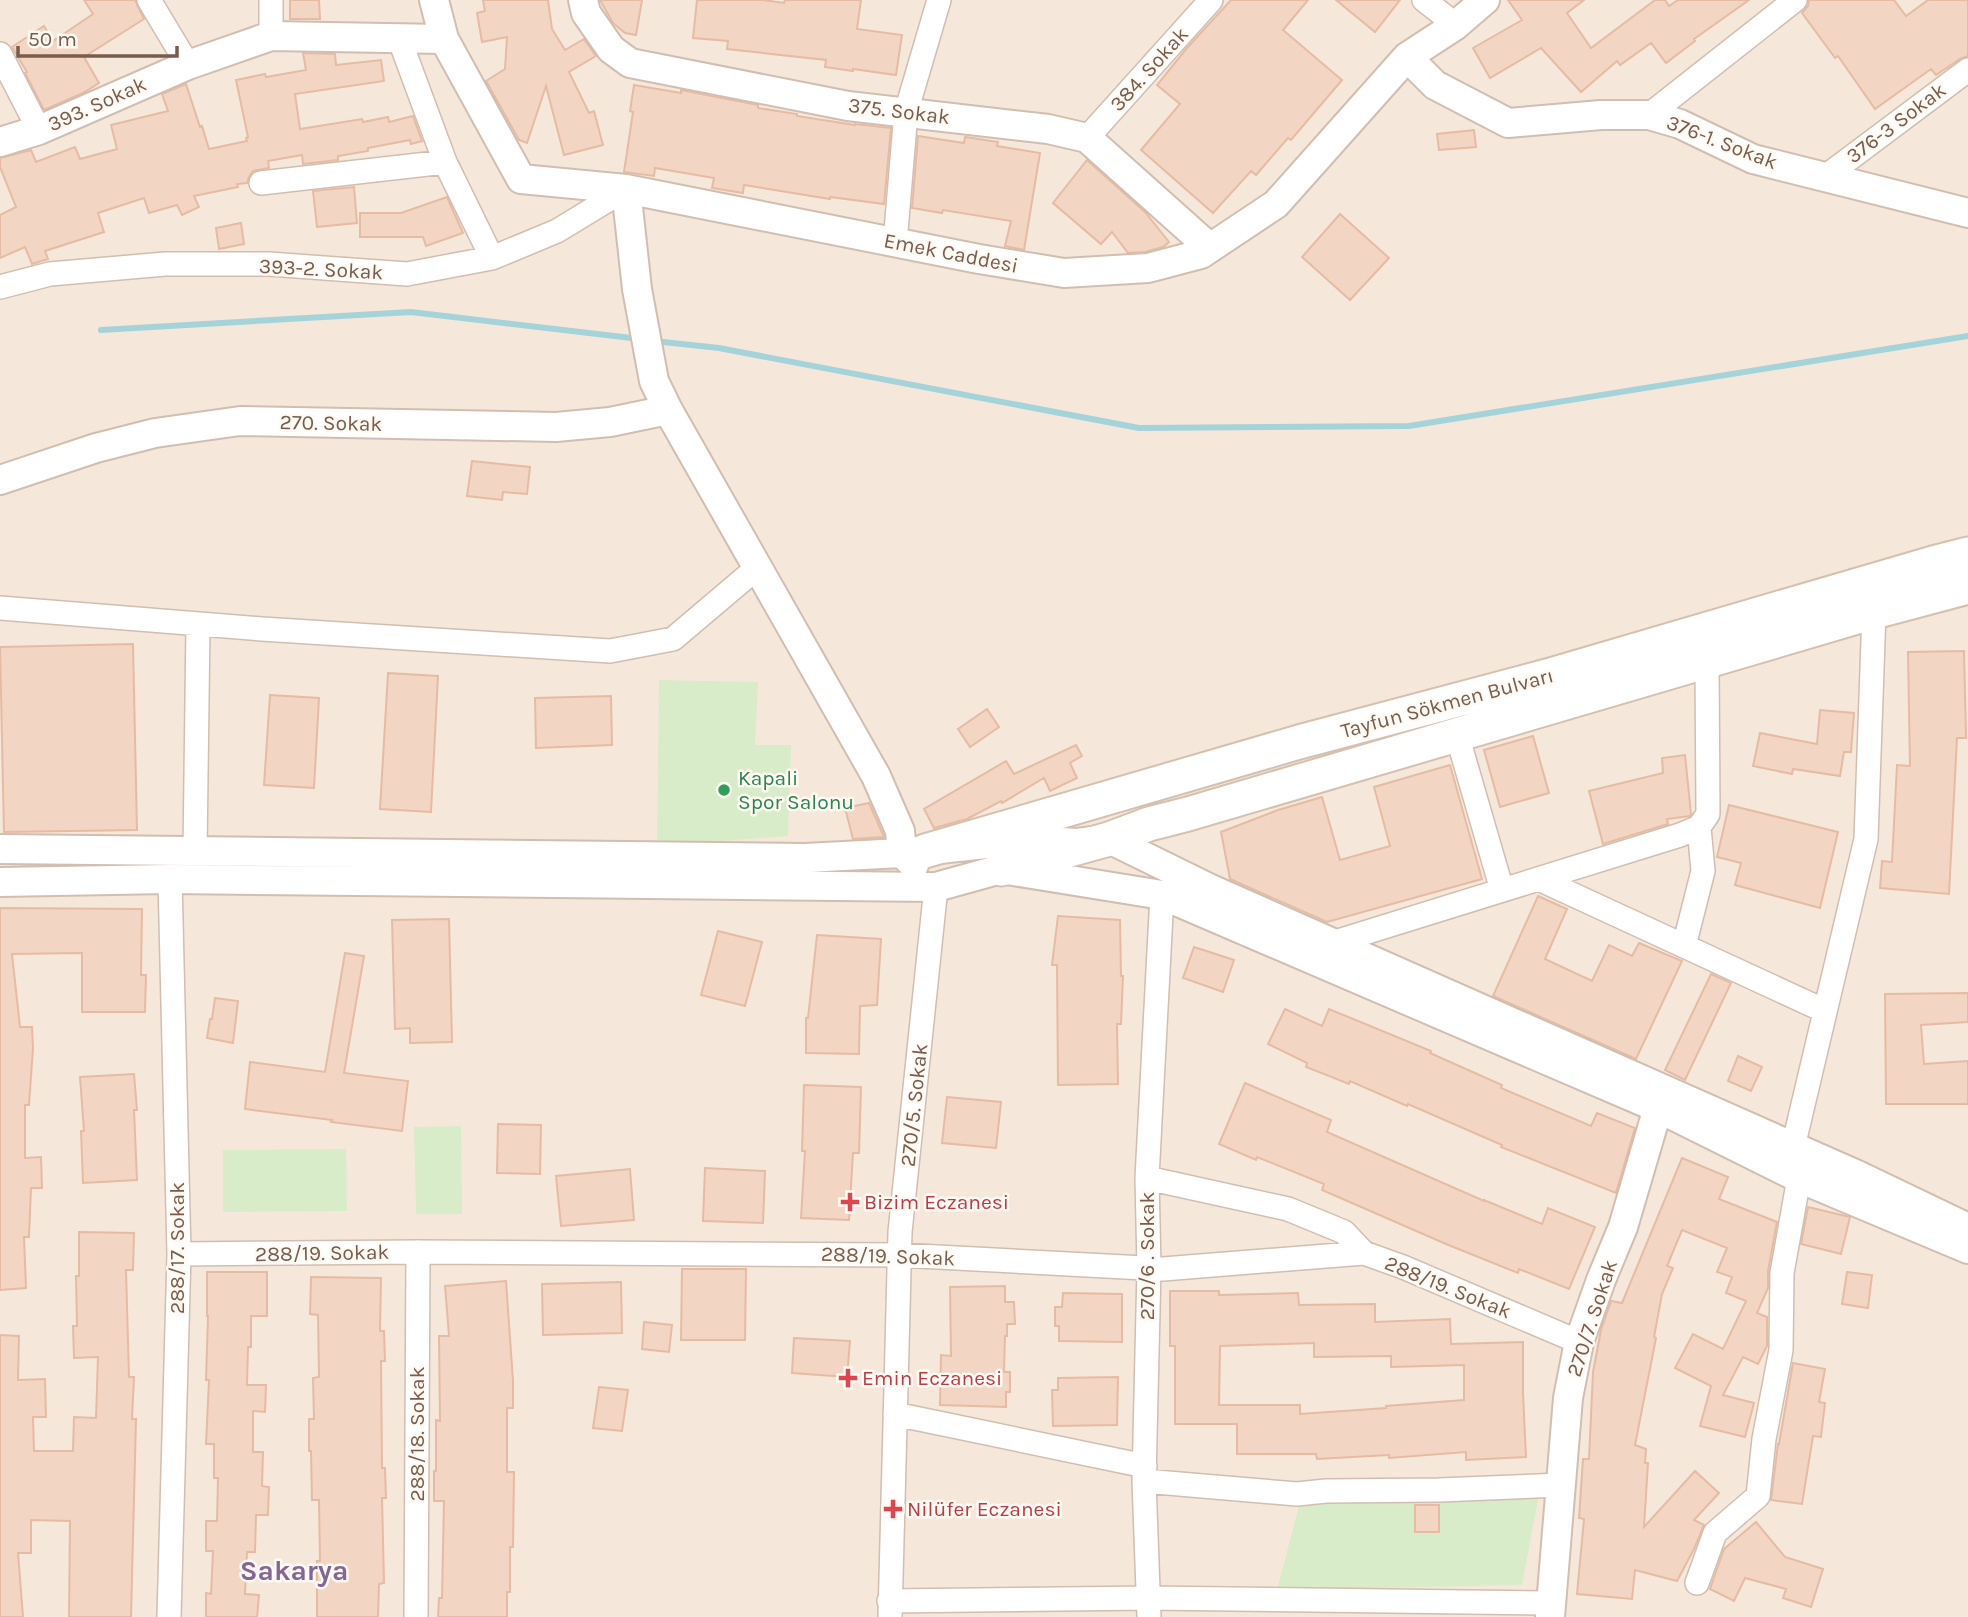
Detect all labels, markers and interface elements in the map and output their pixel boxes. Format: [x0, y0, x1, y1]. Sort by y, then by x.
scale bar [18, 14, 177, 58]
street label: 384. Sokak [1105, 22, 1193, 116]
text: 50 m [28, 27, 77, 51]
street label: 393. Sokak [44, 72, 150, 136]
street label: 376-3 Sokak [1842, 78, 1951, 168]
street label: 375. Sokak [847, 93, 951, 129]
street label: 376-1. Sokak [1663, 110, 1781, 174]
street label: Emek Caddesi [882, 228, 1020, 278]
street label: 393-2. Sokak [258, 254, 384, 284]
street label: 270. Sokak [279, 410, 383, 436]
street label: Tayfun Sökmen Bulvarı [1338, 663, 1556, 743]
place label: Kapali Spor Salonu [738, 766, 854, 814]
marker: Kapali Spor Salonu [716, 782, 732, 798]
street label: 270/5. Sokak [896, 1042, 932, 1168]
street label: 288/17. Sokak [165, 1182, 189, 1314]
place label: Bizim Eczanesi [864, 1190, 1009, 1214]
street label: 270/6 . Sokak [1135, 1191, 1159, 1320]
marker: Bizim Eczanesi [842, 1194, 858, 1210]
street label: 288/19. Sokak [255, 1240, 390, 1266]
street label: 288/19. Sokak [820, 1242, 956, 1270]
street label: 288/19. Sokak [1381, 1251, 1515, 1323]
street label: 270/7. Sokak [1562, 1256, 1622, 1380]
street label: 288/18. Sokak [405, 1366, 429, 1502]
place label: Emin Eczanesi [862, 1366, 1002, 1390]
marker: Emin Eczanesi [840, 1370, 856, 1386]
place label: Nilüfer Eczanesi [907, 1497, 1062, 1521]
marker: Nilüfer Eczanesi [885, 1501, 901, 1517]
district label: Sakarya [240, 1554, 348, 1587]

